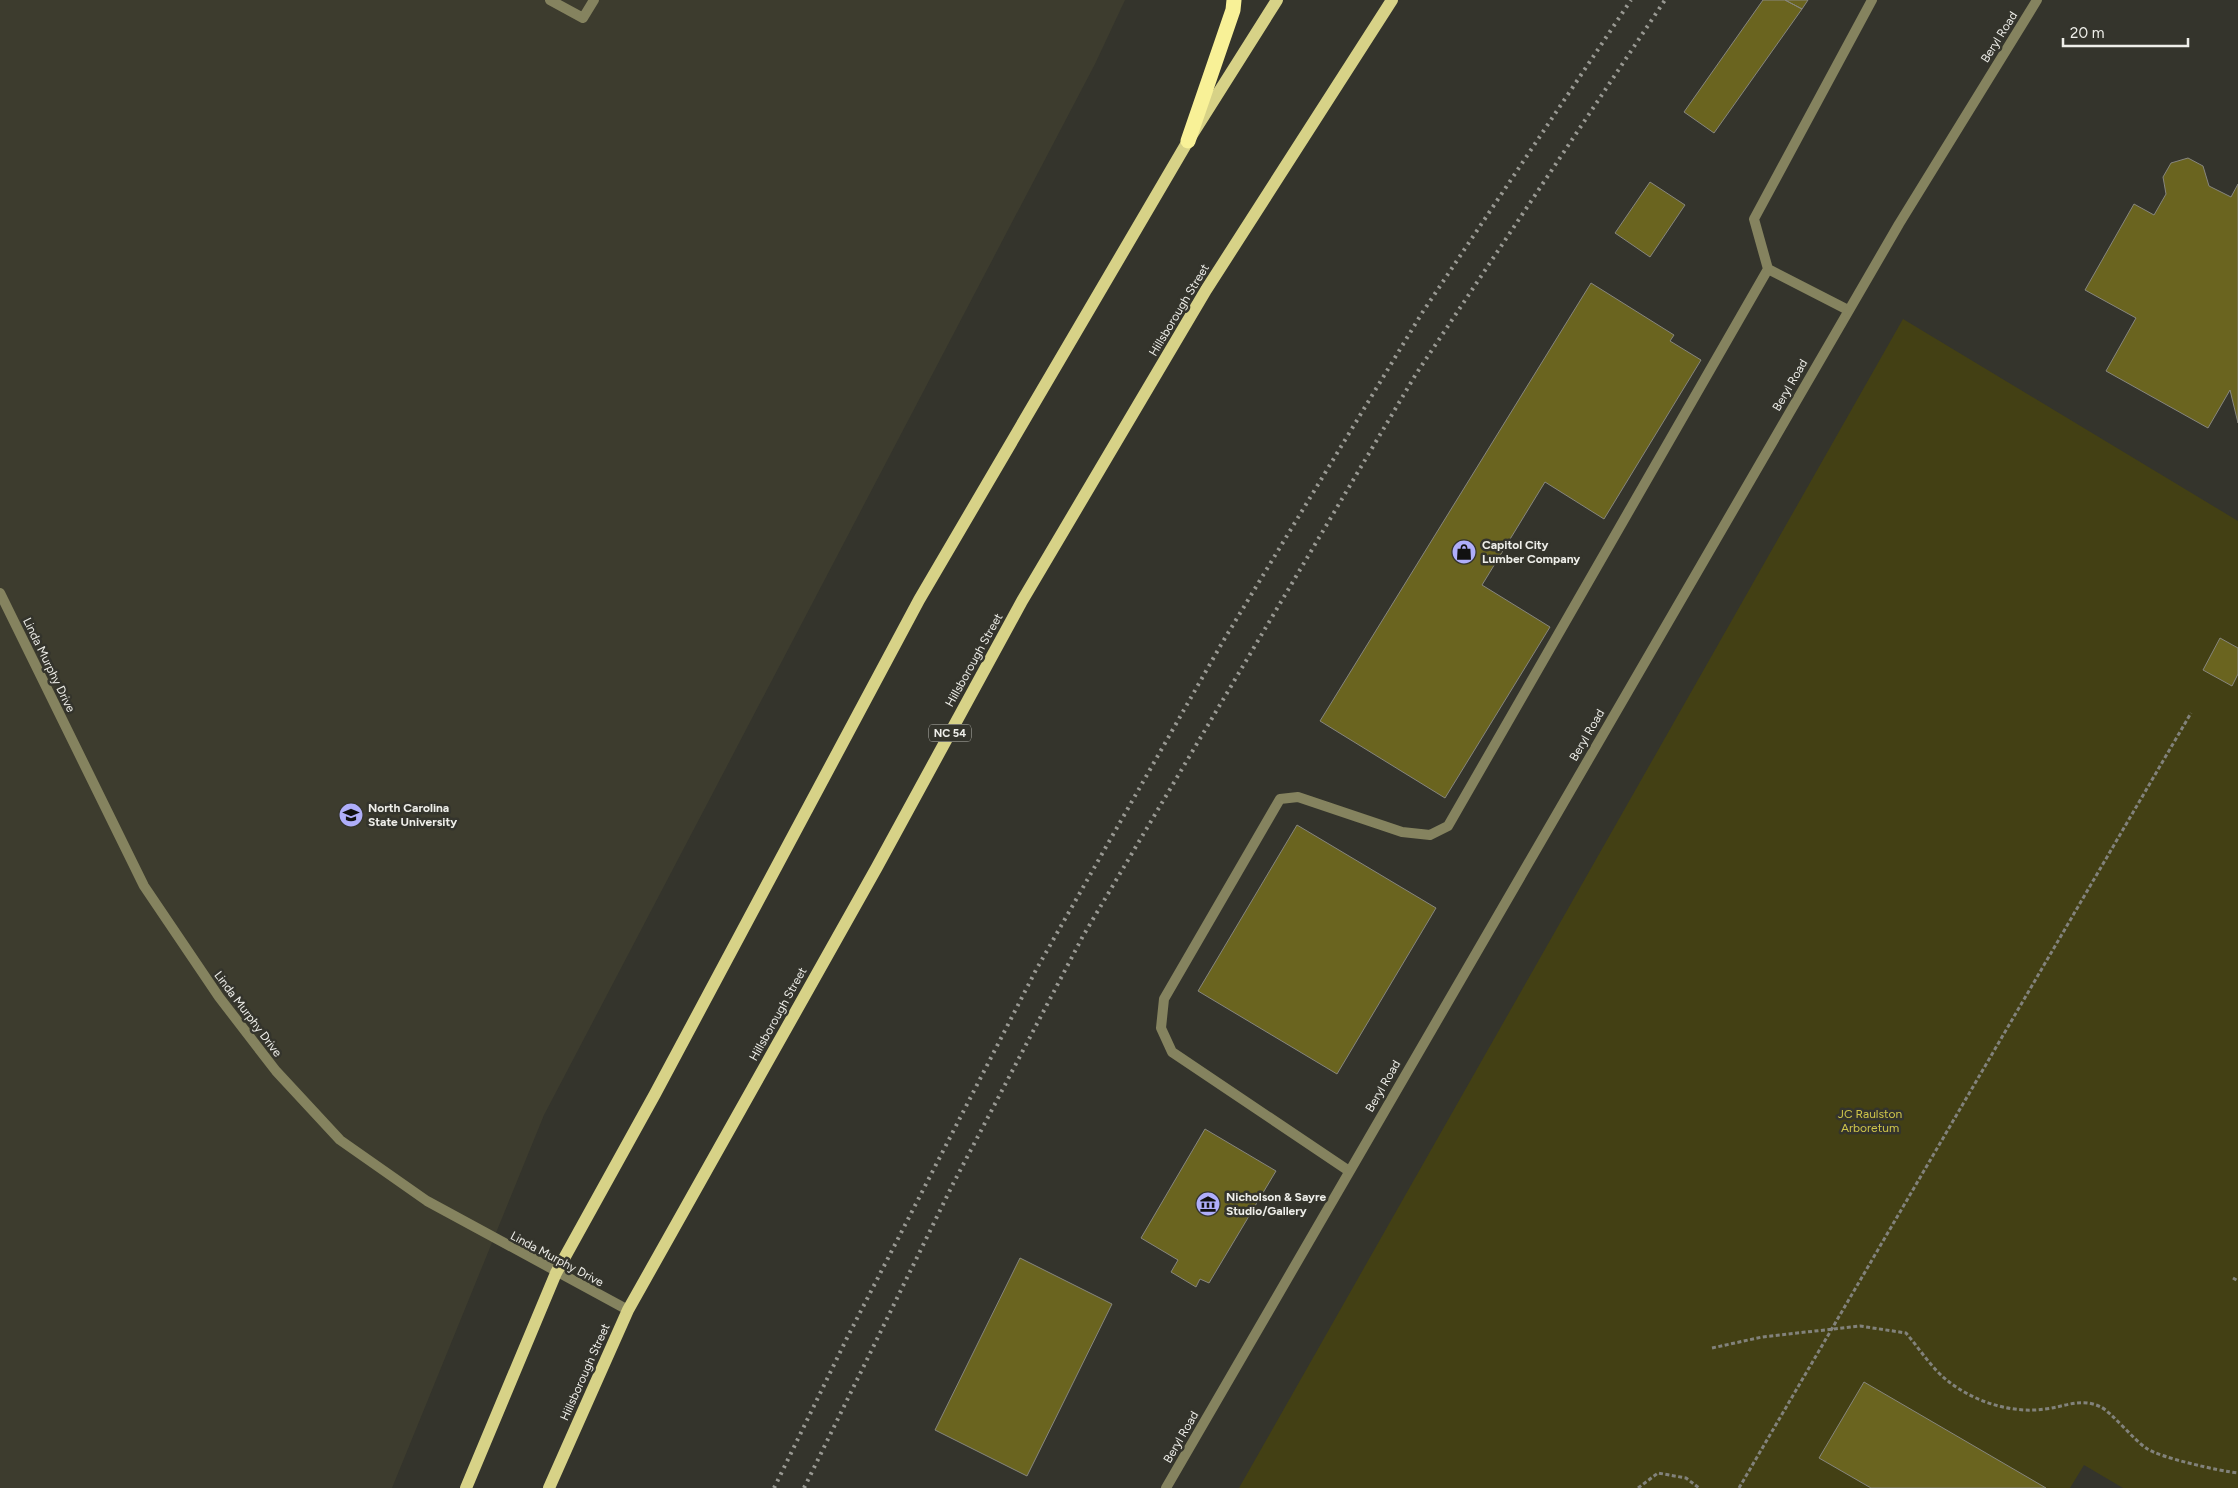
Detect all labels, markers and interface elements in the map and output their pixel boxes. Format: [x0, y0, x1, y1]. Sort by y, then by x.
street label: Beryl Road [1978, 9, 2020, 65]
scale bar [2063, 15, 2188, 47]
text: 20 m [2070, 24, 2104, 42]
street label: Hillsborough Street [1146, 261, 1212, 358]
street label: Beryl Road [1770, 357, 1810, 413]
place label: Capitol City Lumber Company [1482, 538, 1580, 566]
shop icon: Capitol City Lumber Company [1451, 539, 1477, 565]
street label: Hillsborough Street [943, 610, 1006, 709]
street label: Linda Murphy Drive [20, 615, 78, 715]
street label: Beryl Road [1567, 707, 1607, 763]
road number: NC 54 [929, 724, 971, 741]
place label: North Carolina State University [368, 801, 457, 829]
school or university icon: North Carolina State University [338, 802, 364, 828]
street label: Hillsborough Street [747, 964, 810, 1063]
street label: Linda Murphy Drive [211, 968, 285, 1060]
street label: Beryl Road [1363, 1058, 1403, 1114]
park label: JC Raulston Arboretum [1838, 1107, 1903, 1135]
place label: Nicholson & Sayre Studio/Gallery [1226, 1190, 1327, 1218]
museum icon: Nicholson & Sayre Studio/Gallery [1195, 1191, 1221, 1217]
street label: Linda Murphy Drive [508, 1229, 606, 1290]
street label: Hillsborough Street [557, 1321, 613, 1423]
street label: Beryl Road [1161, 1409, 1201, 1465]

